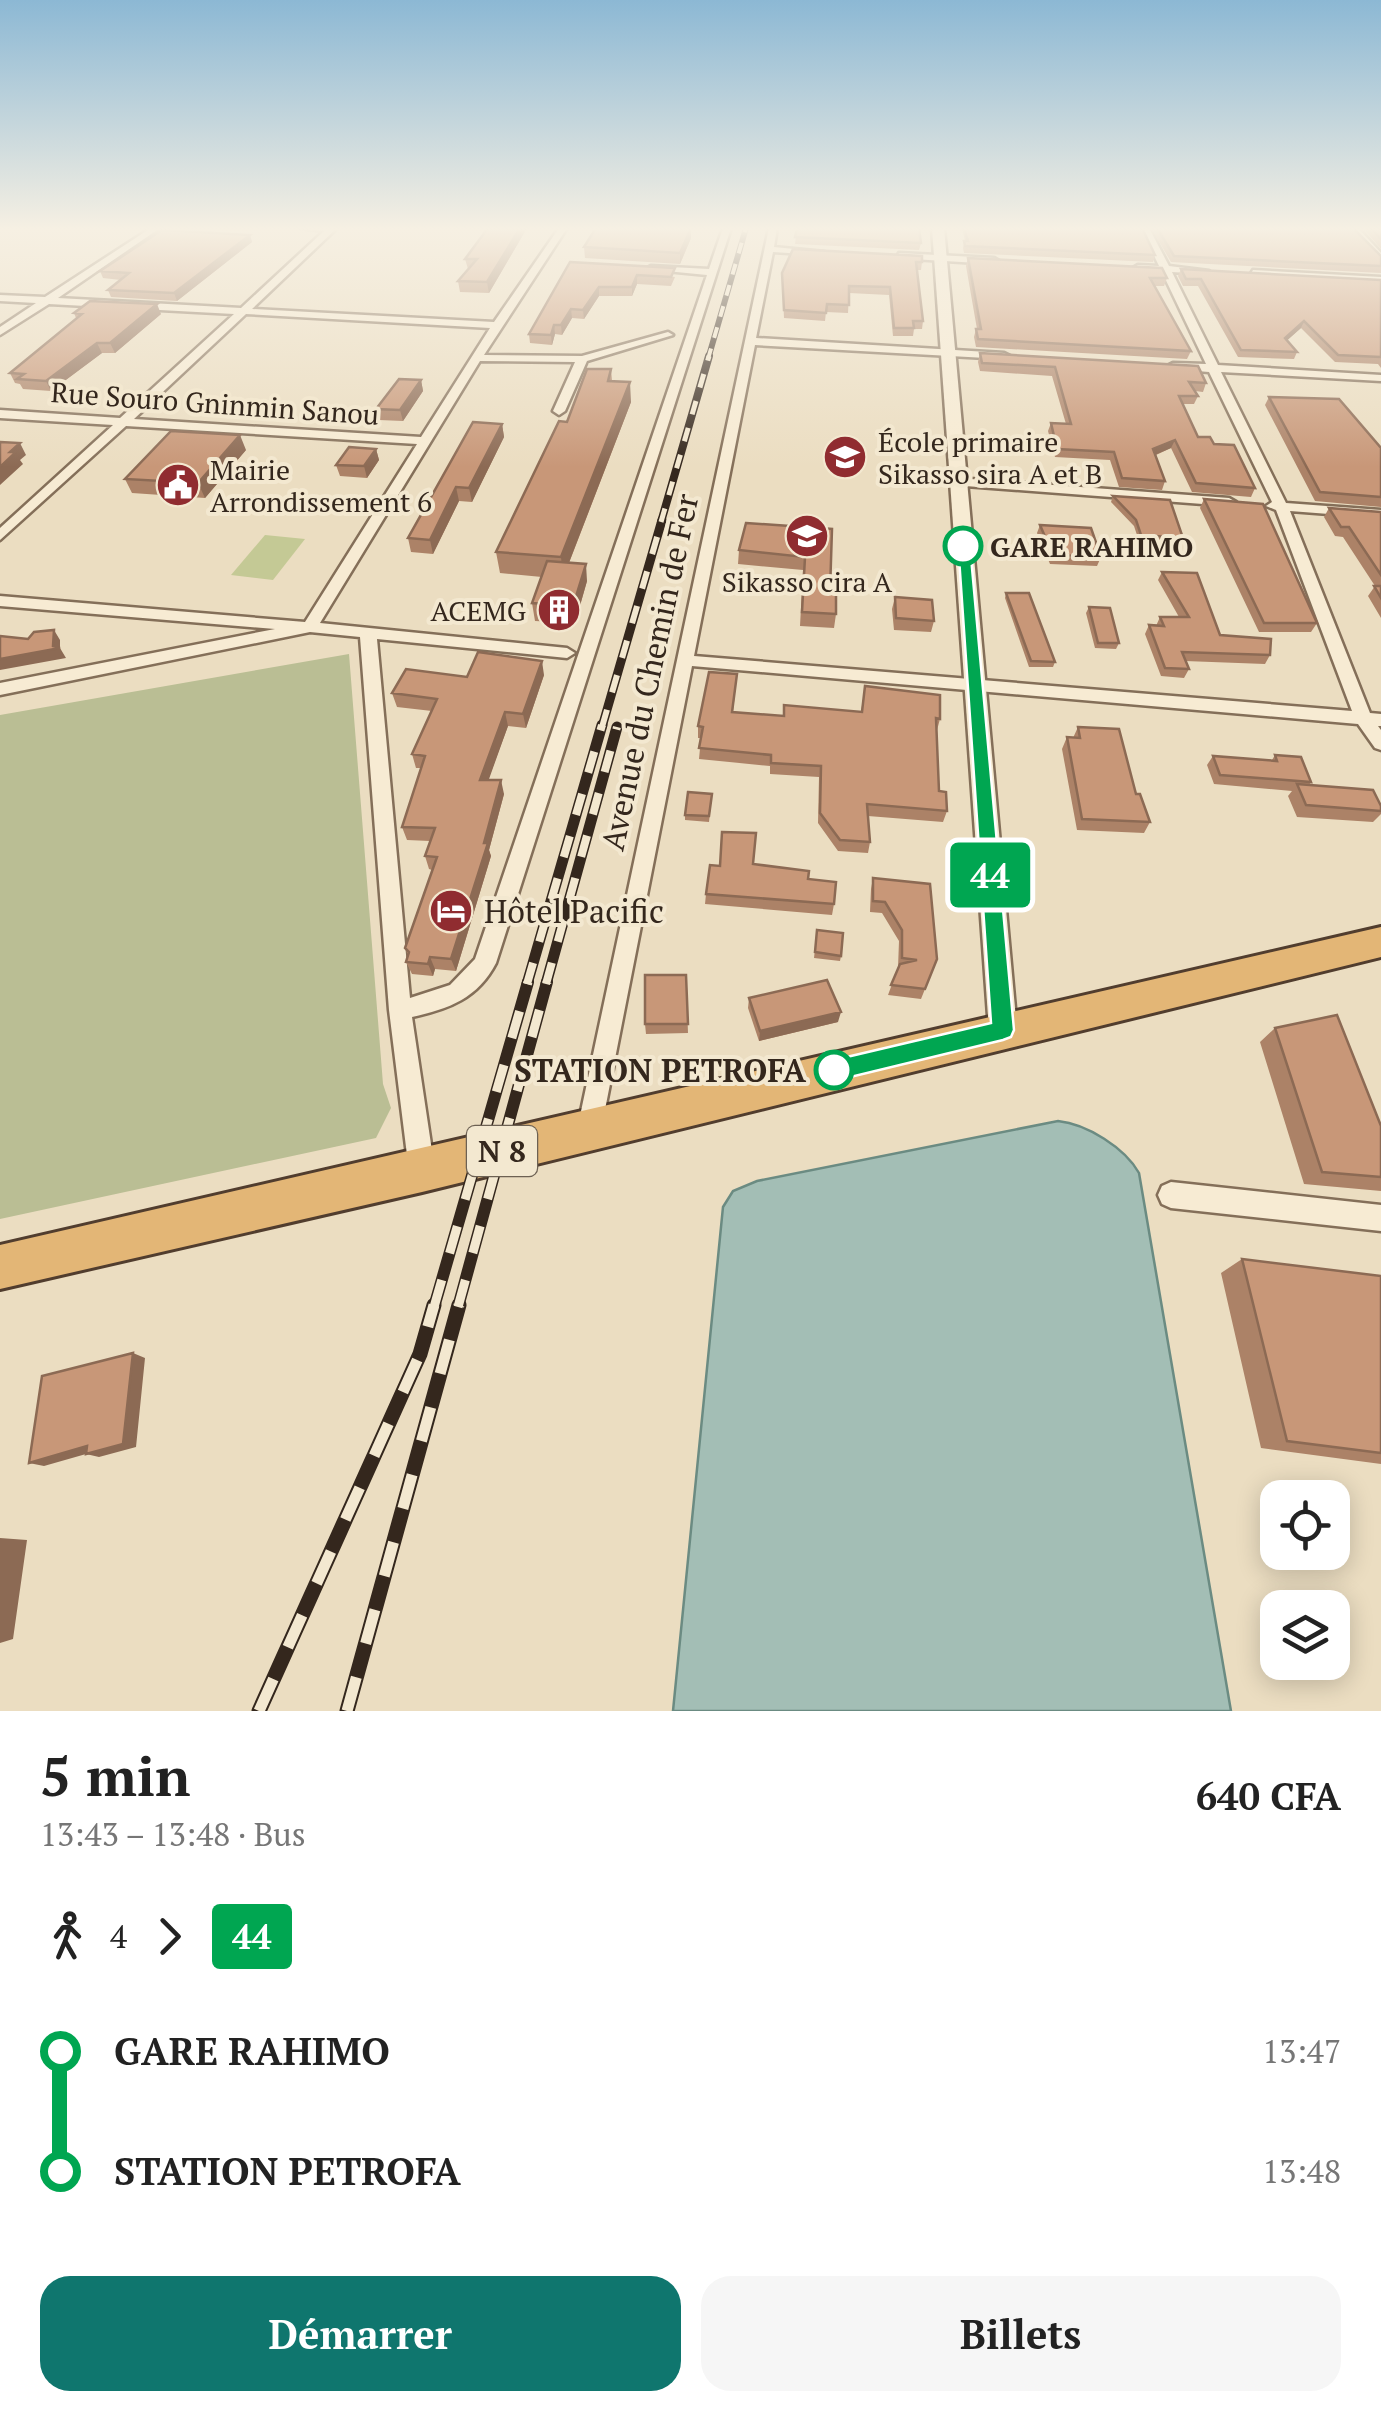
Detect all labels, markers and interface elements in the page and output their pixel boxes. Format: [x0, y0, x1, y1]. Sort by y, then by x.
street label: Rue Souro Gninmin Sanou [50, 373, 380, 433]
place label: École primaire Sikasso sira A et B [878, 423, 1102, 492]
school or university icon: École primaire Sikasso sira A et B [822, 434, 868, 480]
place label: Mairie Arrondissement 6 [210, 451, 432, 520]
public building icon: Mairie Arrondissement 6 [155, 462, 201, 508]
street label: Avenue du Chemin de Fer [591, 489, 707, 854]
school or university icon: Sikasso cira A [784, 513, 830, 559]
marker: GARE RAHIMO [944, 527, 982, 565]
place label: GARE RAHIMO [990, 528, 1193, 565]
place label: Sikasso cira A [722, 563, 893, 600]
building icon: ACEMG [536, 587, 582, 633]
place label: ACEMG [431, 592, 526, 629]
line badge: 44 [945, 842, 1035, 908]
text: 44 [970, 852, 1010, 898]
hotel icon: Hôtel Pacific [428, 888, 474, 934]
place label: Hôtel Pacific [484, 890, 664, 932]
place label: STATION PETROFA [514, 1049, 807, 1091]
marker: STATION PETROFA [815, 1051, 853, 1089]
road number: N 8 [467, 1126, 537, 1176]
map controls [1260, 1480, 1350, 1680]
button: locate [1260, 1480, 1350, 1570]
button: layers [1260, 1590, 1350, 1680]
text: 5 min [40, 1739, 190, 1812]
text: 640 CFA [1196, 1771, 1341, 1821]
text: 13:43 – 13:48 · Bus [40, 1813, 306, 1855]
icon: walk [40, 1909, 95, 1964]
icon: forward [142, 1909, 197, 1964]
text: 44 [232, 1913, 272, 1959]
text: 4 [110, 1915, 127, 1957]
text: GARE RAHIMO [114, 2026, 390, 2076]
text: 13:47 [1262, 2030, 1341, 2072]
text: STATION PETROFA [114, 2146, 461, 2196]
text: 13:48 [1262, 2150, 1341, 2192]
button: Démarrer [40, 2276, 681, 2391]
button: Billets [701, 2276, 1341, 2391]

